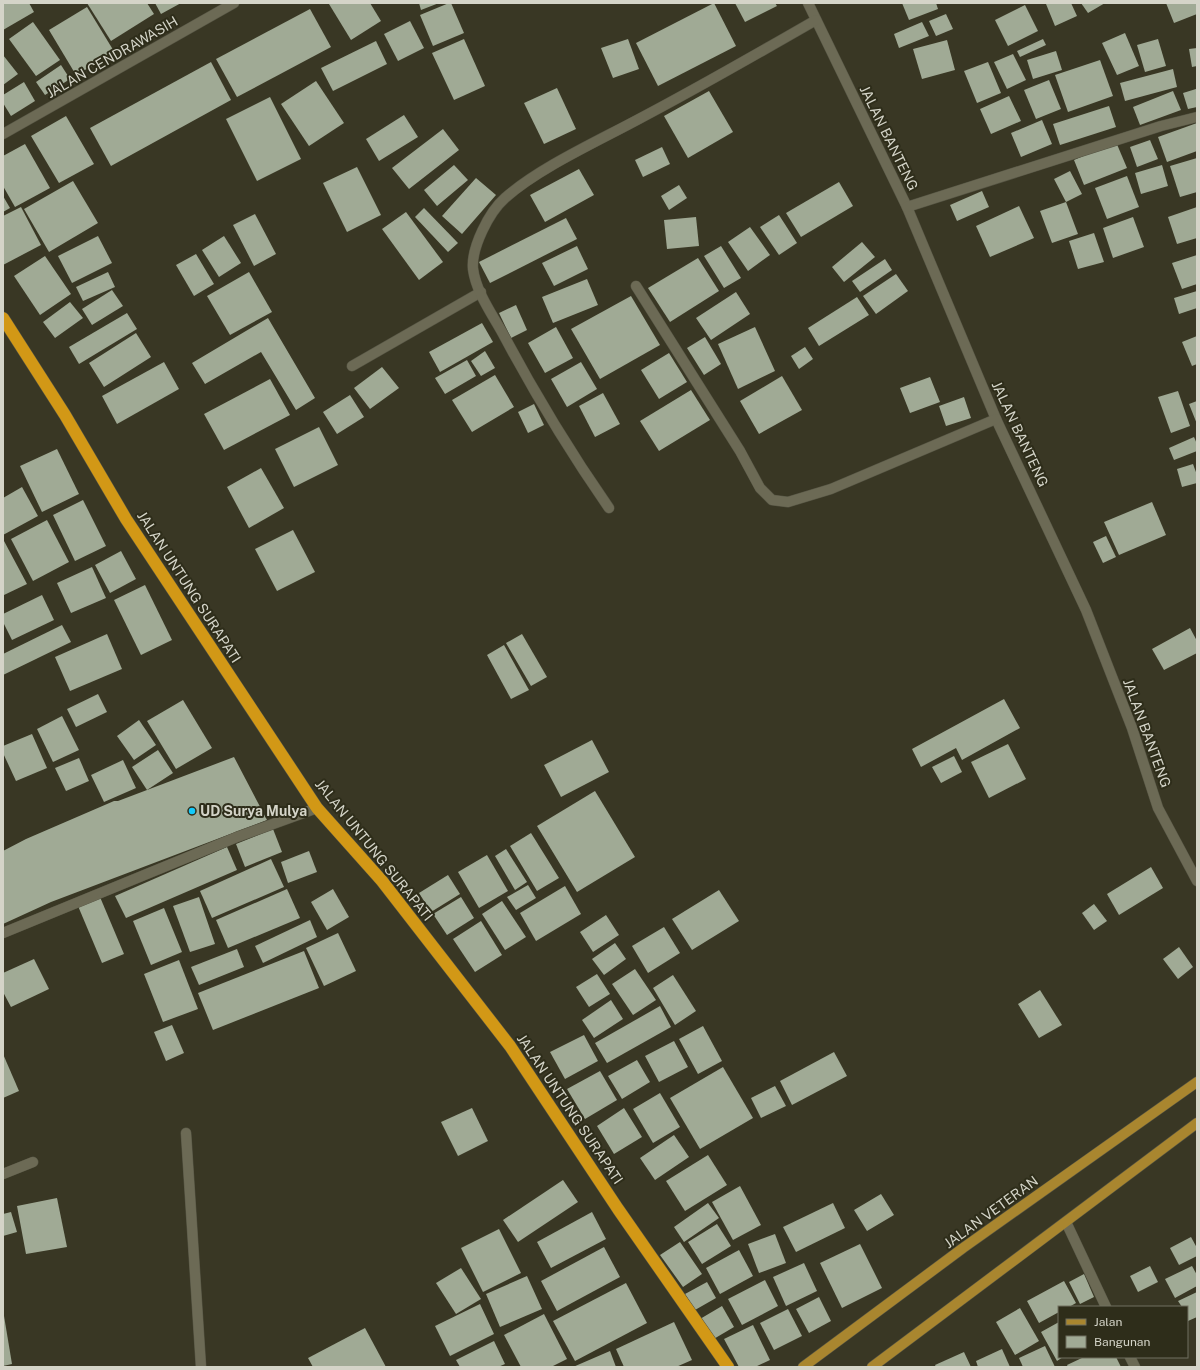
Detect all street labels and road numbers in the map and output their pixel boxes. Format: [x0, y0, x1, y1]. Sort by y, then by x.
street label: JALAN CENDRAWASIH [43, 13, 181, 101]
street label: JALAN BANTENG [857, 83, 921, 193]
street label: JALAN BANTENG [988, 379, 1052, 489]
street label: JALAN UNTUNG SURAPATI [134, 508, 244, 666]
street label: JALAN BANTENG [1120, 676, 1174, 790]
street label: JALAN UNTUNG SURAPATI [312, 776, 436, 924]
street label: JALAN UNTUNG SURAPATI [514, 1031, 626, 1187]
street label: JALAN VETERAN [941, 1173, 1041, 1251]

